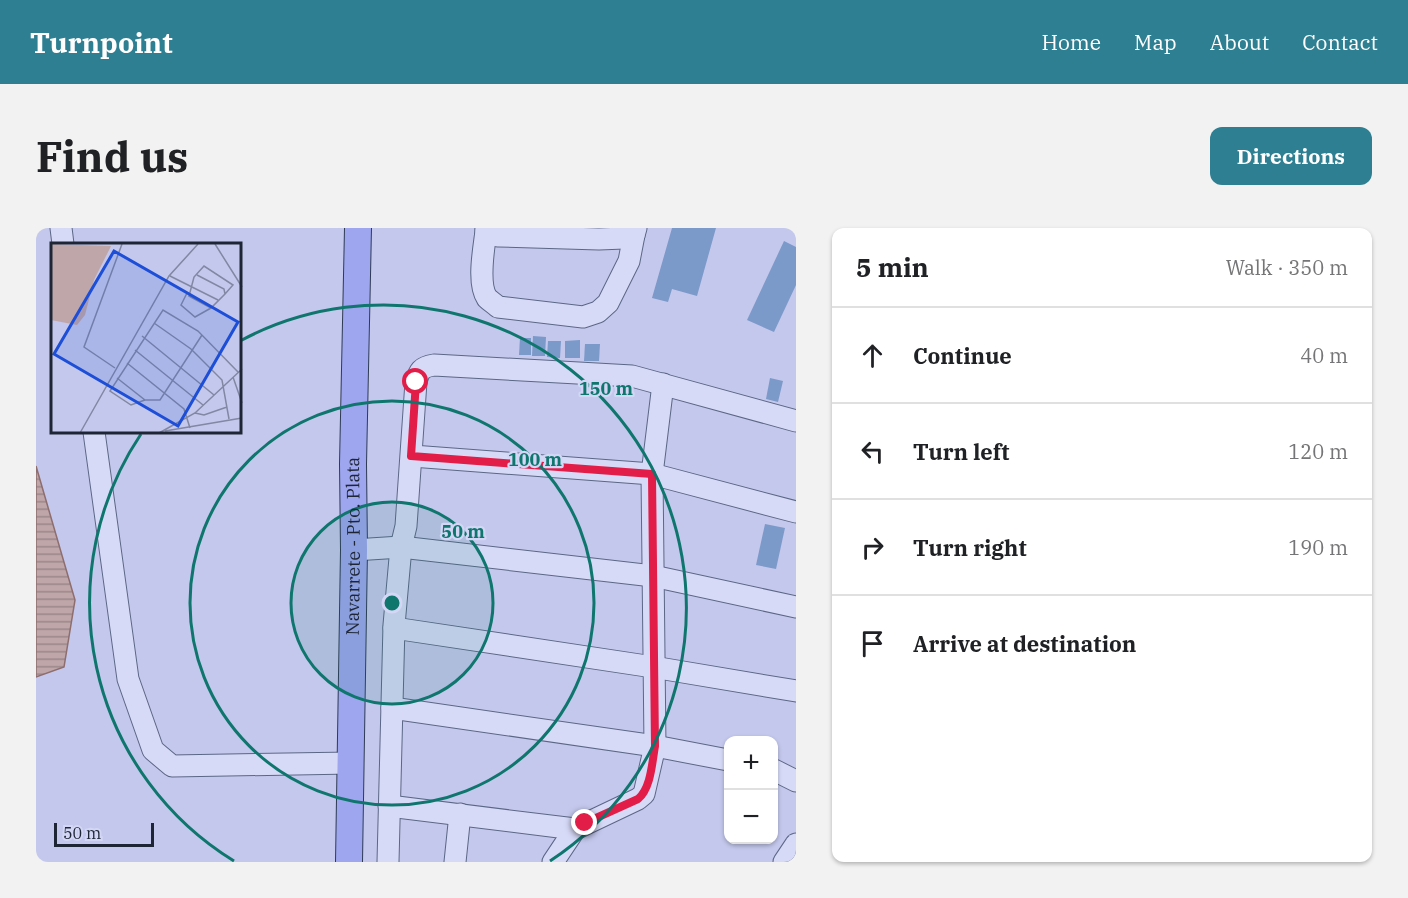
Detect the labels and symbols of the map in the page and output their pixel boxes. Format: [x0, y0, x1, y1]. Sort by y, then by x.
inset map [51, 243, 242, 434]
route start [402, 368, 428, 394]
text: 150 m [579, 377, 634, 400]
text: 100 m [508, 448, 563, 471]
street label: Navarrete - Pto. Plata [341, 456, 365, 636]
text: 50 m [441, 520, 485, 543]
centre of rings [382, 593, 402, 613]
route end [571, 809, 597, 835]
scale bar [54, 820, 154, 848]

